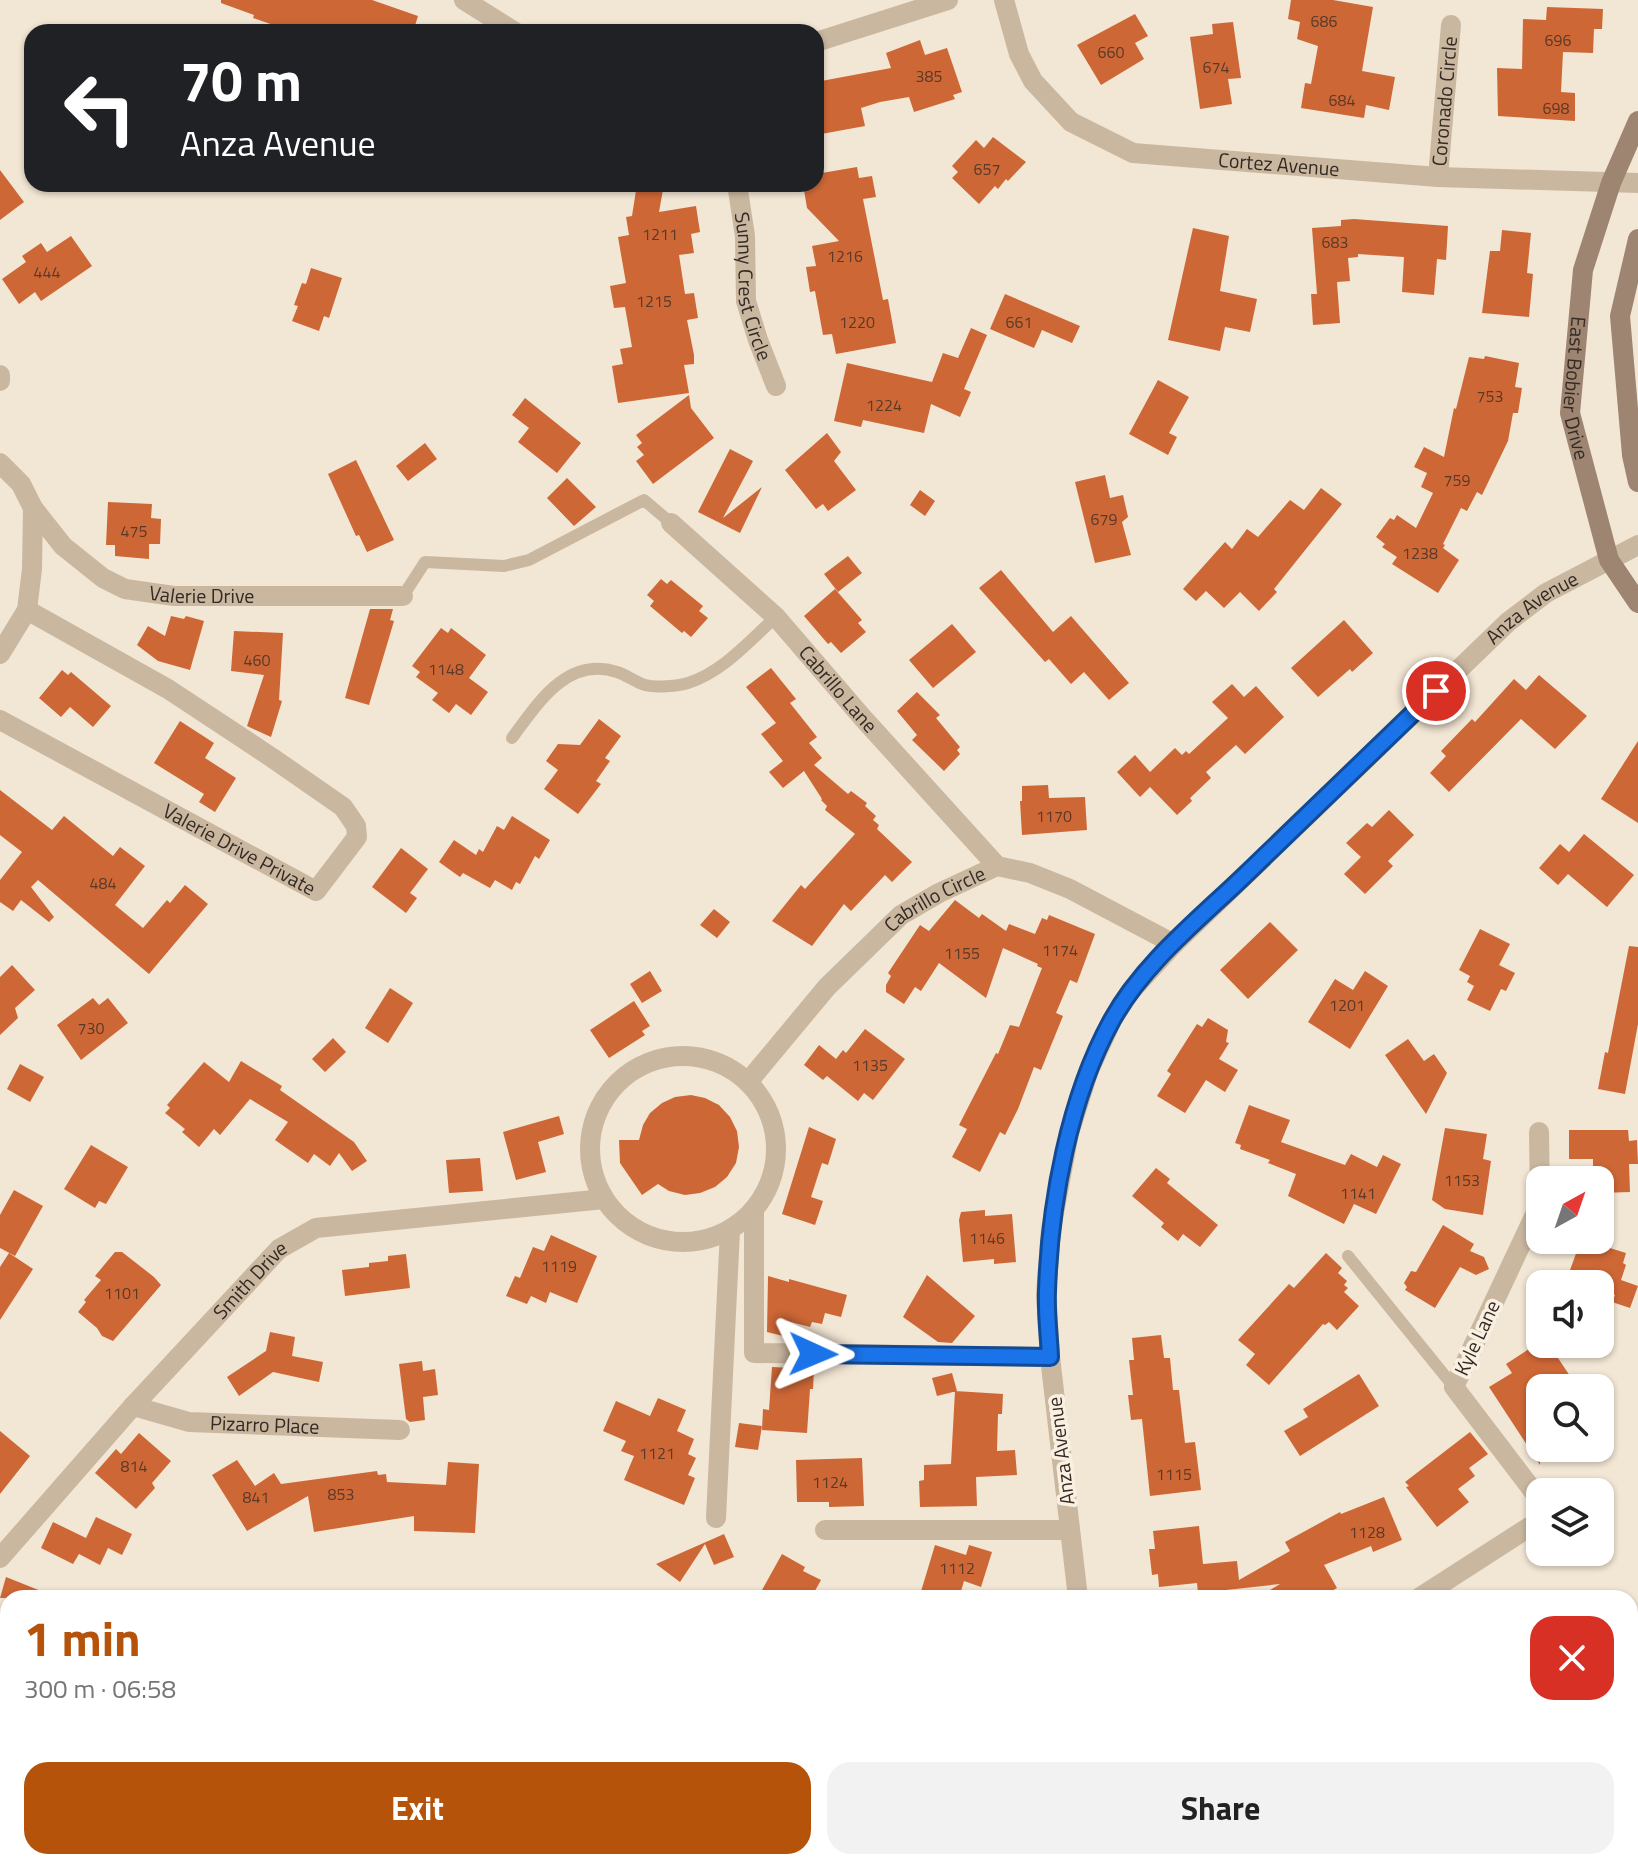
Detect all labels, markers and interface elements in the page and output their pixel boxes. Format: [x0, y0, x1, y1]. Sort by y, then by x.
house number: 686 [1311, 9, 1337, 33]
house number: 696 [1545, 28, 1571, 52]
street label: Coronado Circle [1423, 35, 1465, 168]
text: 70 m [180, 38, 302, 123]
house number: 660 [1098, 40, 1124, 64]
house number: 674 [1203, 55, 1229, 79]
icon: left [48, 56, 152, 160]
house number: 385 [916, 64, 942, 88]
house number: 684 [1329, 88, 1355, 112]
house number: 698 [1543, 96, 1569, 120]
text: Anza Avenue [180, 115, 376, 170]
street label: Cortez Avenue [1217, 144, 1341, 184]
house number: 657 [974, 157, 1000, 181]
street label: Sunny Crest Circle [727, 210, 781, 365]
house number: 1211 [642, 222, 678, 246]
house number: 683 [1322, 230, 1348, 254]
house number: 1216 [827, 244, 863, 268]
house number: 444 [34, 260, 60, 284]
house number: 1215 [636, 289, 672, 313]
house number: 1220 [839, 310, 875, 334]
house number: 661 [1006, 310, 1032, 334]
street label: East Bobier Drive [1555, 315, 1598, 463]
house number: 753 [1477, 384, 1503, 408]
house number: 1224 [866, 393, 902, 417]
house number: 759 [1444, 468, 1470, 492]
house number: 679 [1091, 507, 1117, 531]
house number: 475 [121, 519, 147, 543]
house number: 1238 [1402, 541, 1438, 565]
street label: Anza Avenue [1478, 563, 1584, 651]
street label: Valerie Drive [147, 577, 254, 611]
street label: Cabrillo Lane [792, 638, 885, 740]
house number: 460 [244, 648, 270, 672]
house number: 1148 [428, 657, 464, 681]
pin [1402, 657, 1470, 725]
icon: arrive [1414, 669, 1458, 713]
street label: Valerie Drive Private [157, 795, 321, 903]
house number: 1170 [1036, 804, 1072, 828]
street label: Cabrillo Circle [876, 858, 990, 939]
house number: 484 [90, 871, 116, 895]
house number: 1174 [1042, 938, 1078, 962]
house number: 1155 [944, 941, 980, 965]
house number: 1201 [1329, 993, 1365, 1017]
house number: 730 [78, 1016, 104, 1040]
house number: 1135 [852, 1053, 888, 1077]
north arrow [1526, 1166, 1614, 1254]
map controls [1526, 1166, 1614, 1566]
house number: 1153 [1444, 1168, 1480, 1192]
house number: 1141 [1340, 1181, 1376, 1205]
house number: 1146 [969, 1226, 1005, 1250]
street label: Smith Drive [205, 1232, 292, 1326]
house number: 1119 [541, 1254, 577, 1278]
button: sound [1526, 1270, 1614, 1358]
house number: 1101 [104, 1281, 140, 1305]
street label: Kyle Lane [1446, 1295, 1508, 1381]
position arrow [771, 1312, 855, 1396]
button: search [1526, 1374, 1614, 1462]
street label: Anza Avenue [1038, 1395, 1083, 1507]
street label: Pizarro Place [210, 1407, 320, 1442]
house number: 1121 [639, 1441, 675, 1465]
house number: 814 [121, 1454, 147, 1478]
house number: 1115 [1156, 1462, 1192, 1486]
house number: 1124 [812, 1470, 848, 1494]
button: layers [1526, 1478, 1614, 1566]
house number: 853 [328, 1482, 354, 1506]
house number: 841 [243, 1485, 269, 1509]
house number: 1128 [1349, 1520, 1385, 1544]
house number: 1112 [939, 1556, 975, 1580]
text: 1 min [24, 1602, 141, 1675]
button: close [1530, 1616, 1614, 1700]
text: 300 m · 06:58 [24, 1669, 176, 1708]
button: Exit [24, 1762, 811, 1854]
button: Share [827, 1762, 1614, 1854]

